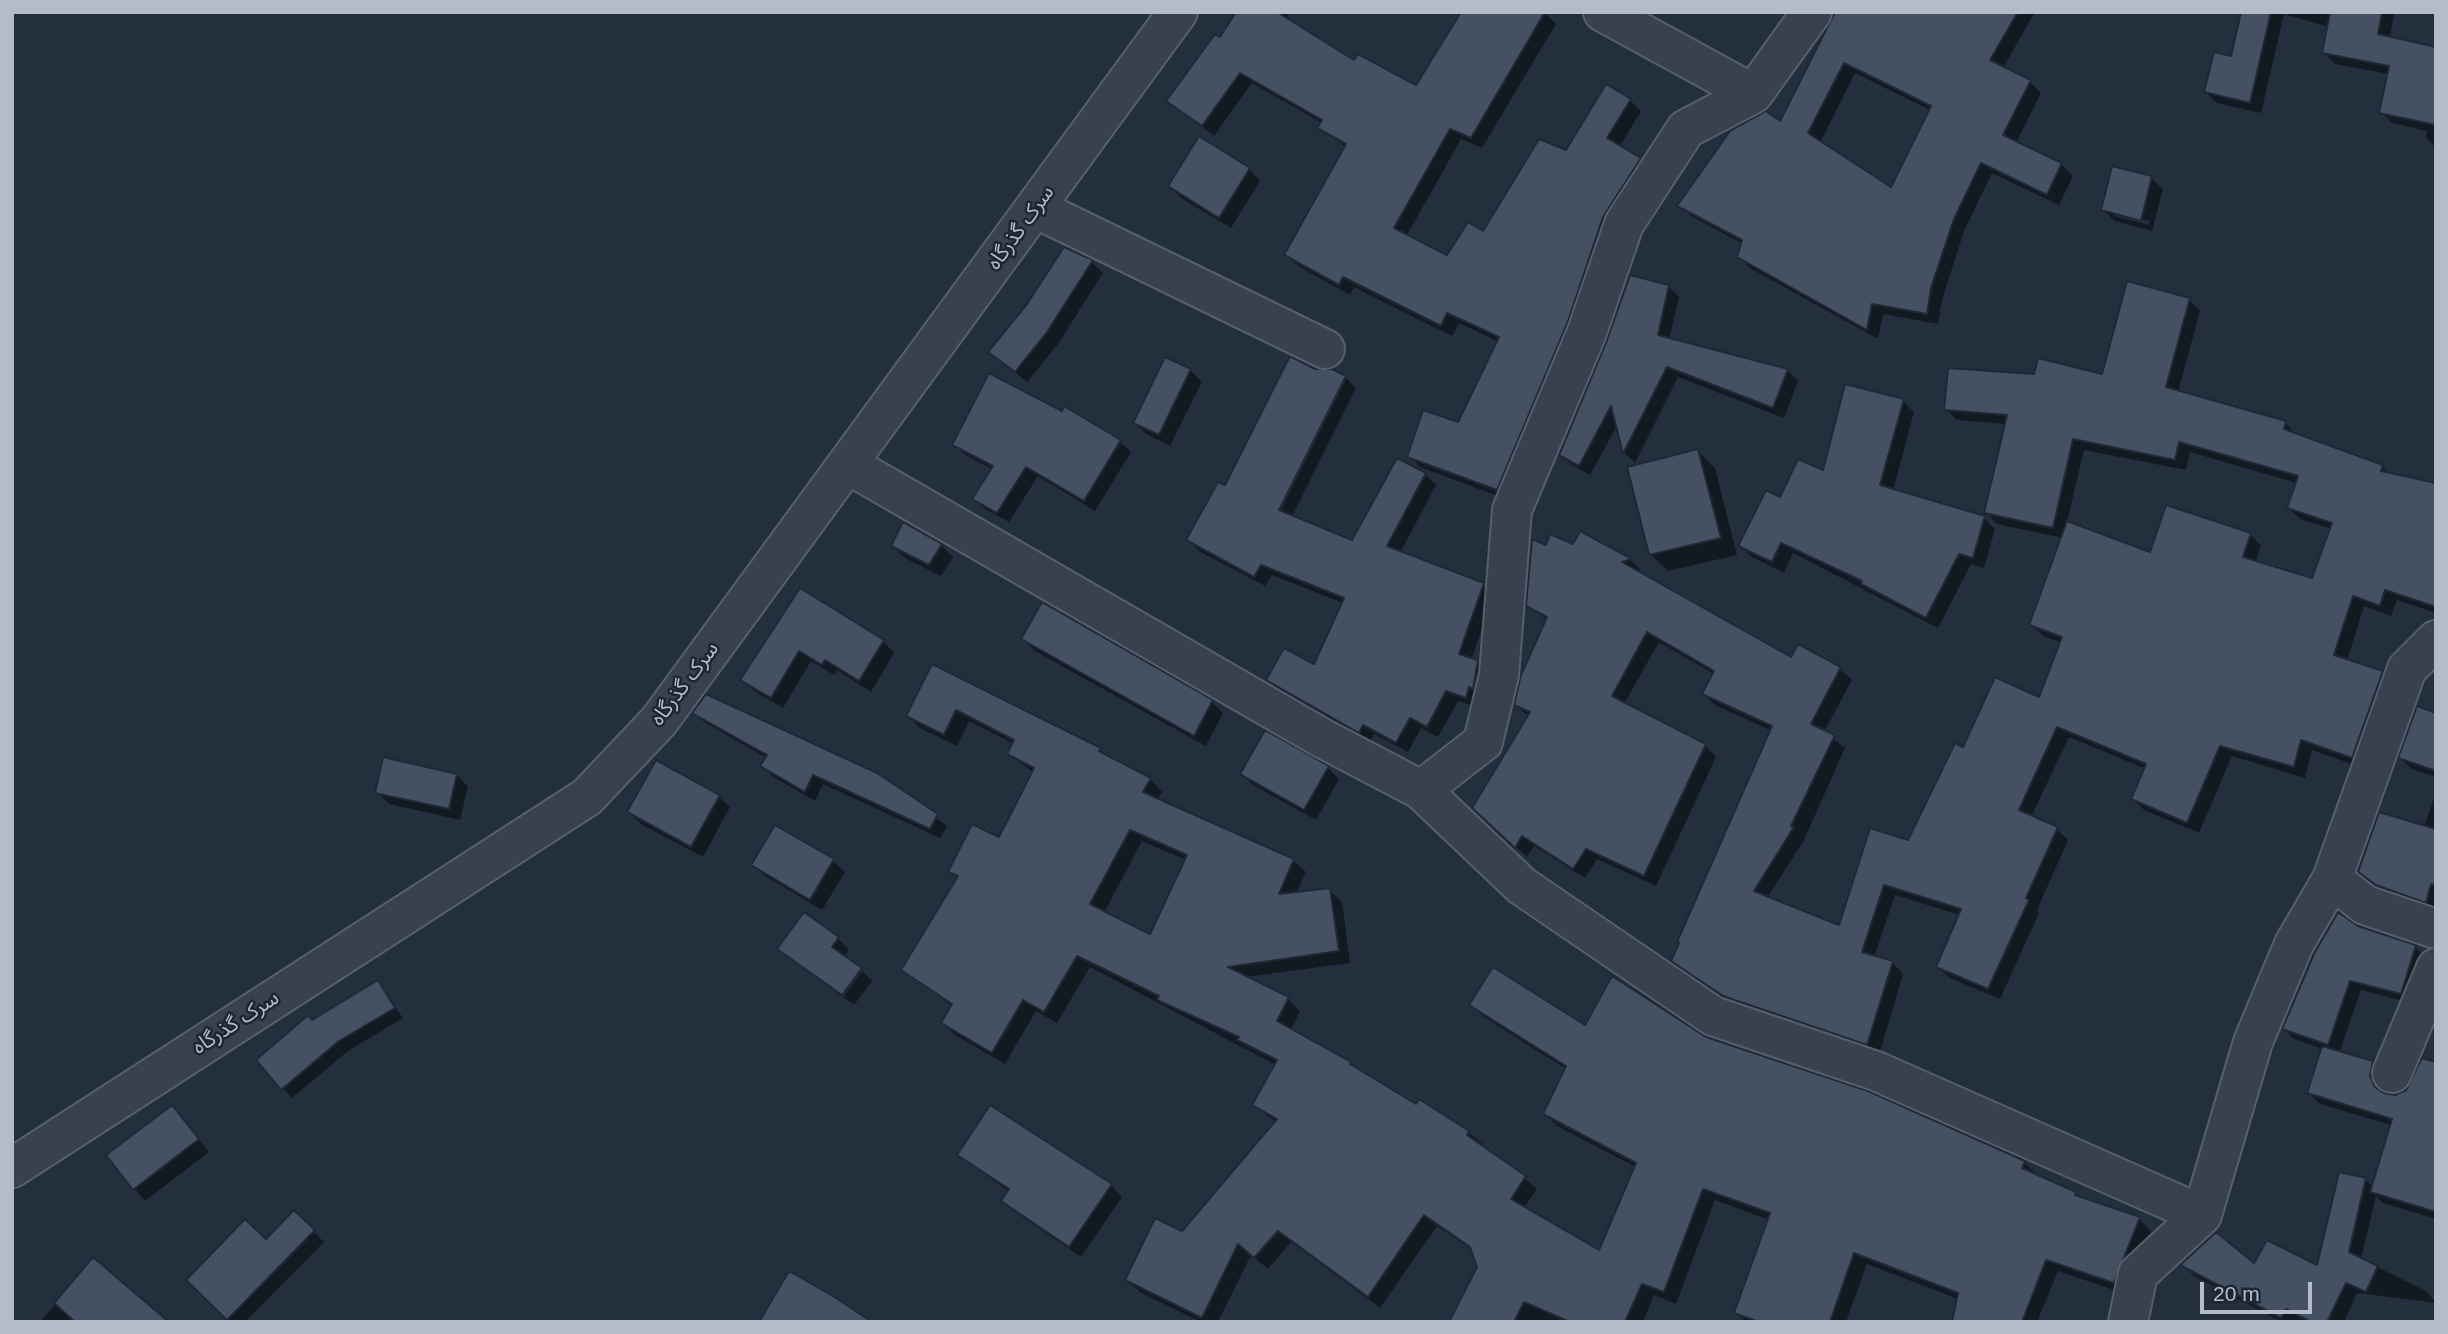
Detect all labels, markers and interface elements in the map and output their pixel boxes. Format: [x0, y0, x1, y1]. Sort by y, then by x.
street label: سرک گذرگاه [982, 181, 1060, 275]
street label: سرک گذرگاه [645, 637, 725, 731]
street label: سرک گذرگاه [188, 986, 284, 1060]
scale bar [2203, 1268, 2315, 1312]
text: 20 m [2213, 1282, 2260, 1305]

